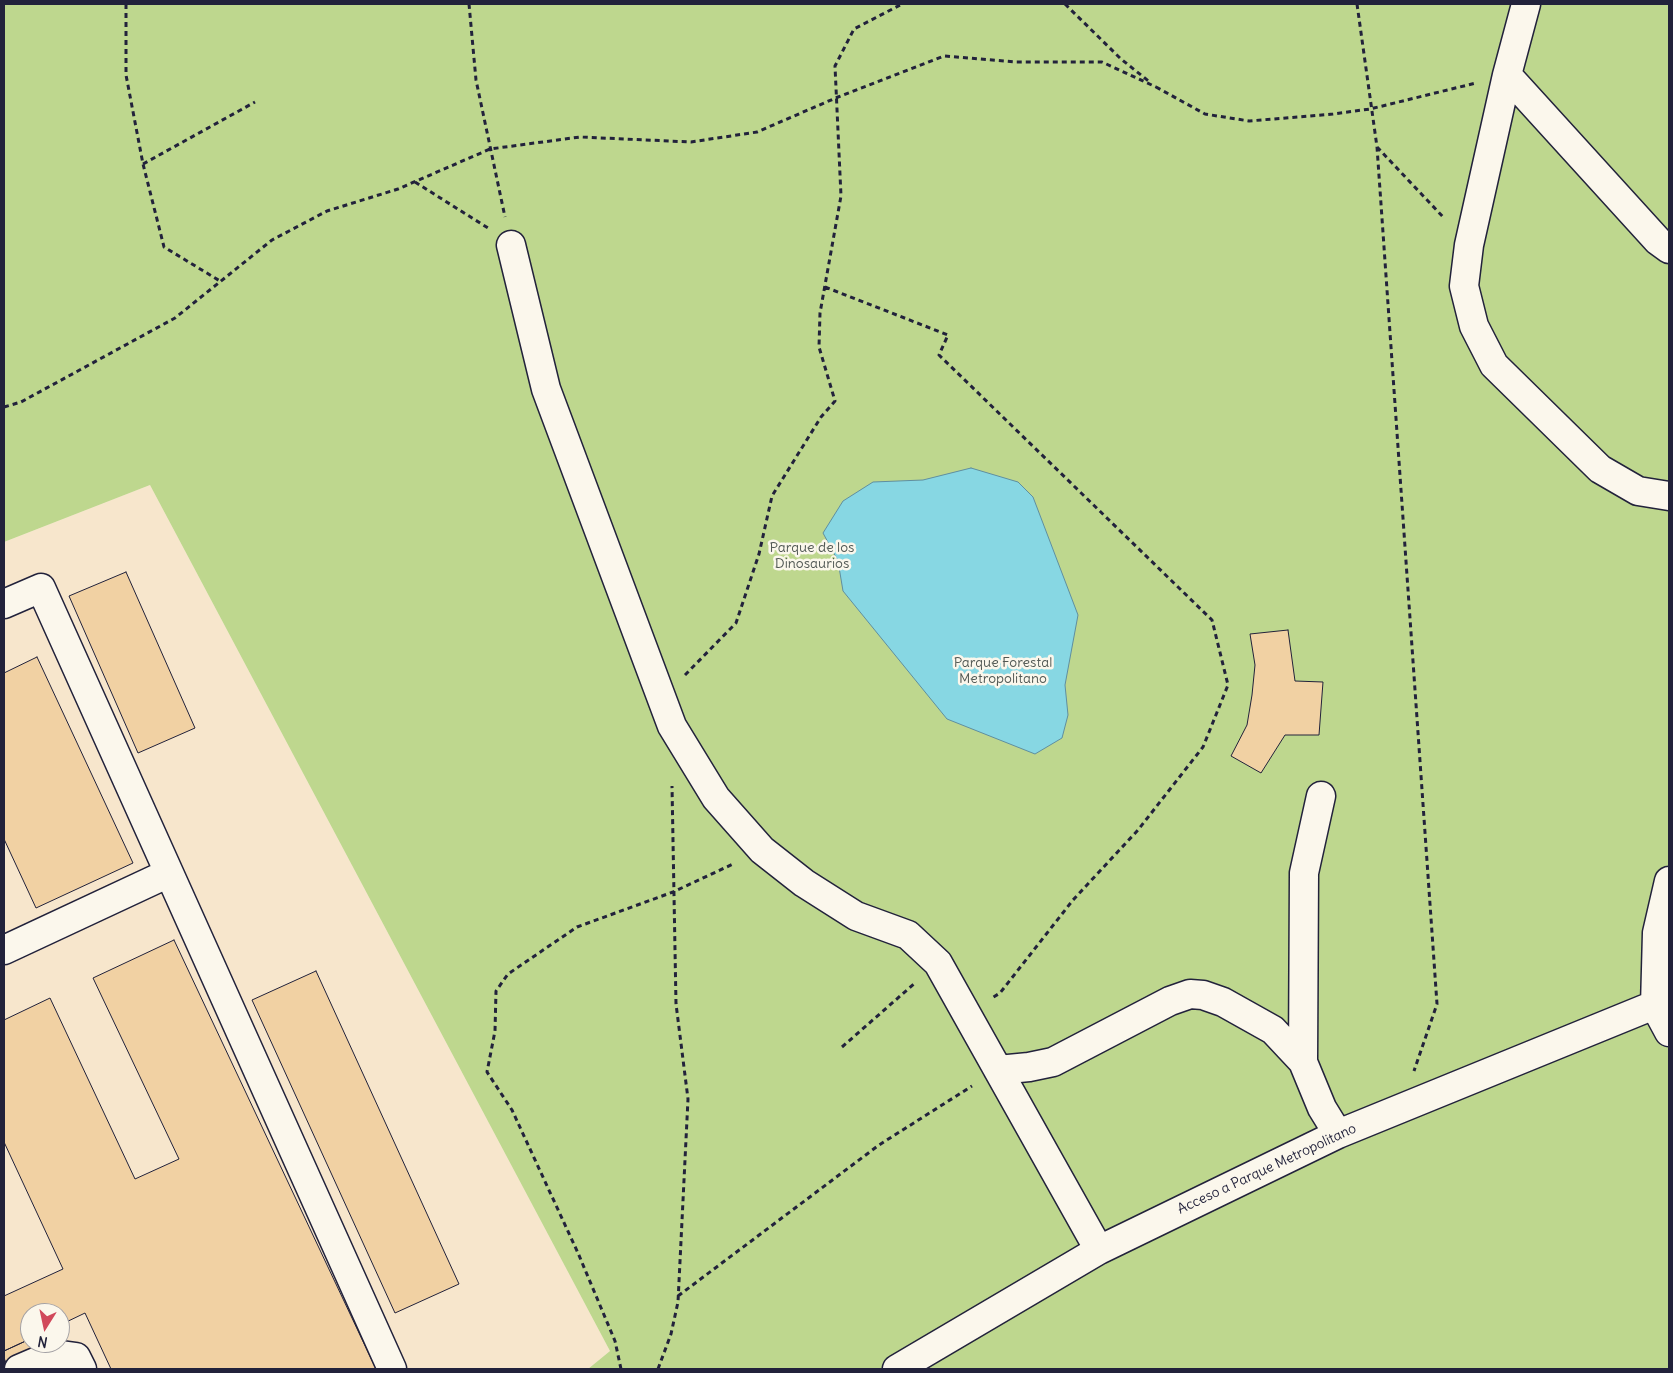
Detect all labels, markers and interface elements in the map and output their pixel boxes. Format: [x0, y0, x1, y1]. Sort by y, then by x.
park label: Parque de los Dinosaurios [770, 540, 854, 572]
park label: Parque Forestal Metropolitano [954, 655, 1052, 688]
street label: Acceso a Parque Metropolitano [1175, 1120, 1359, 1218]
north arrow [20, 1303, 70, 1353]
text: N [36, 1332, 49, 1351]

